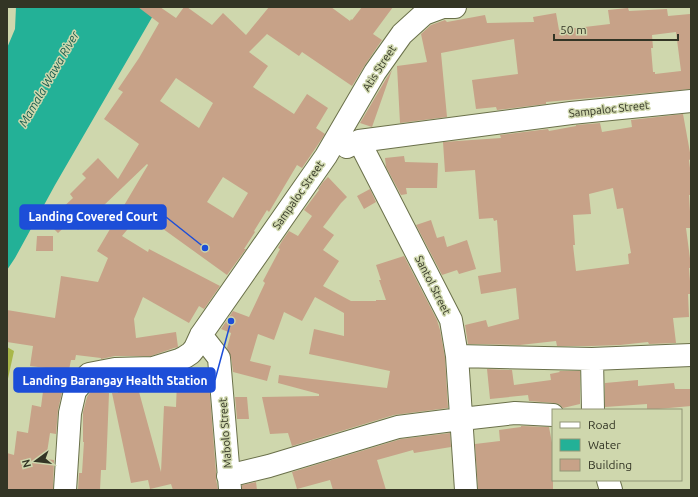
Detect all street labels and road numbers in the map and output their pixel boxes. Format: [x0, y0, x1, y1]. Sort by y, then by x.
street label: Atis Street [360, 42, 399, 93]
street label: Sampaloc Street [568, 99, 650, 119]
street label: Sampaloc Street [270, 158, 326, 231]
street label: Santol Street [413, 254, 453, 317]
street label: Mabolo Street [217, 397, 233, 469]

